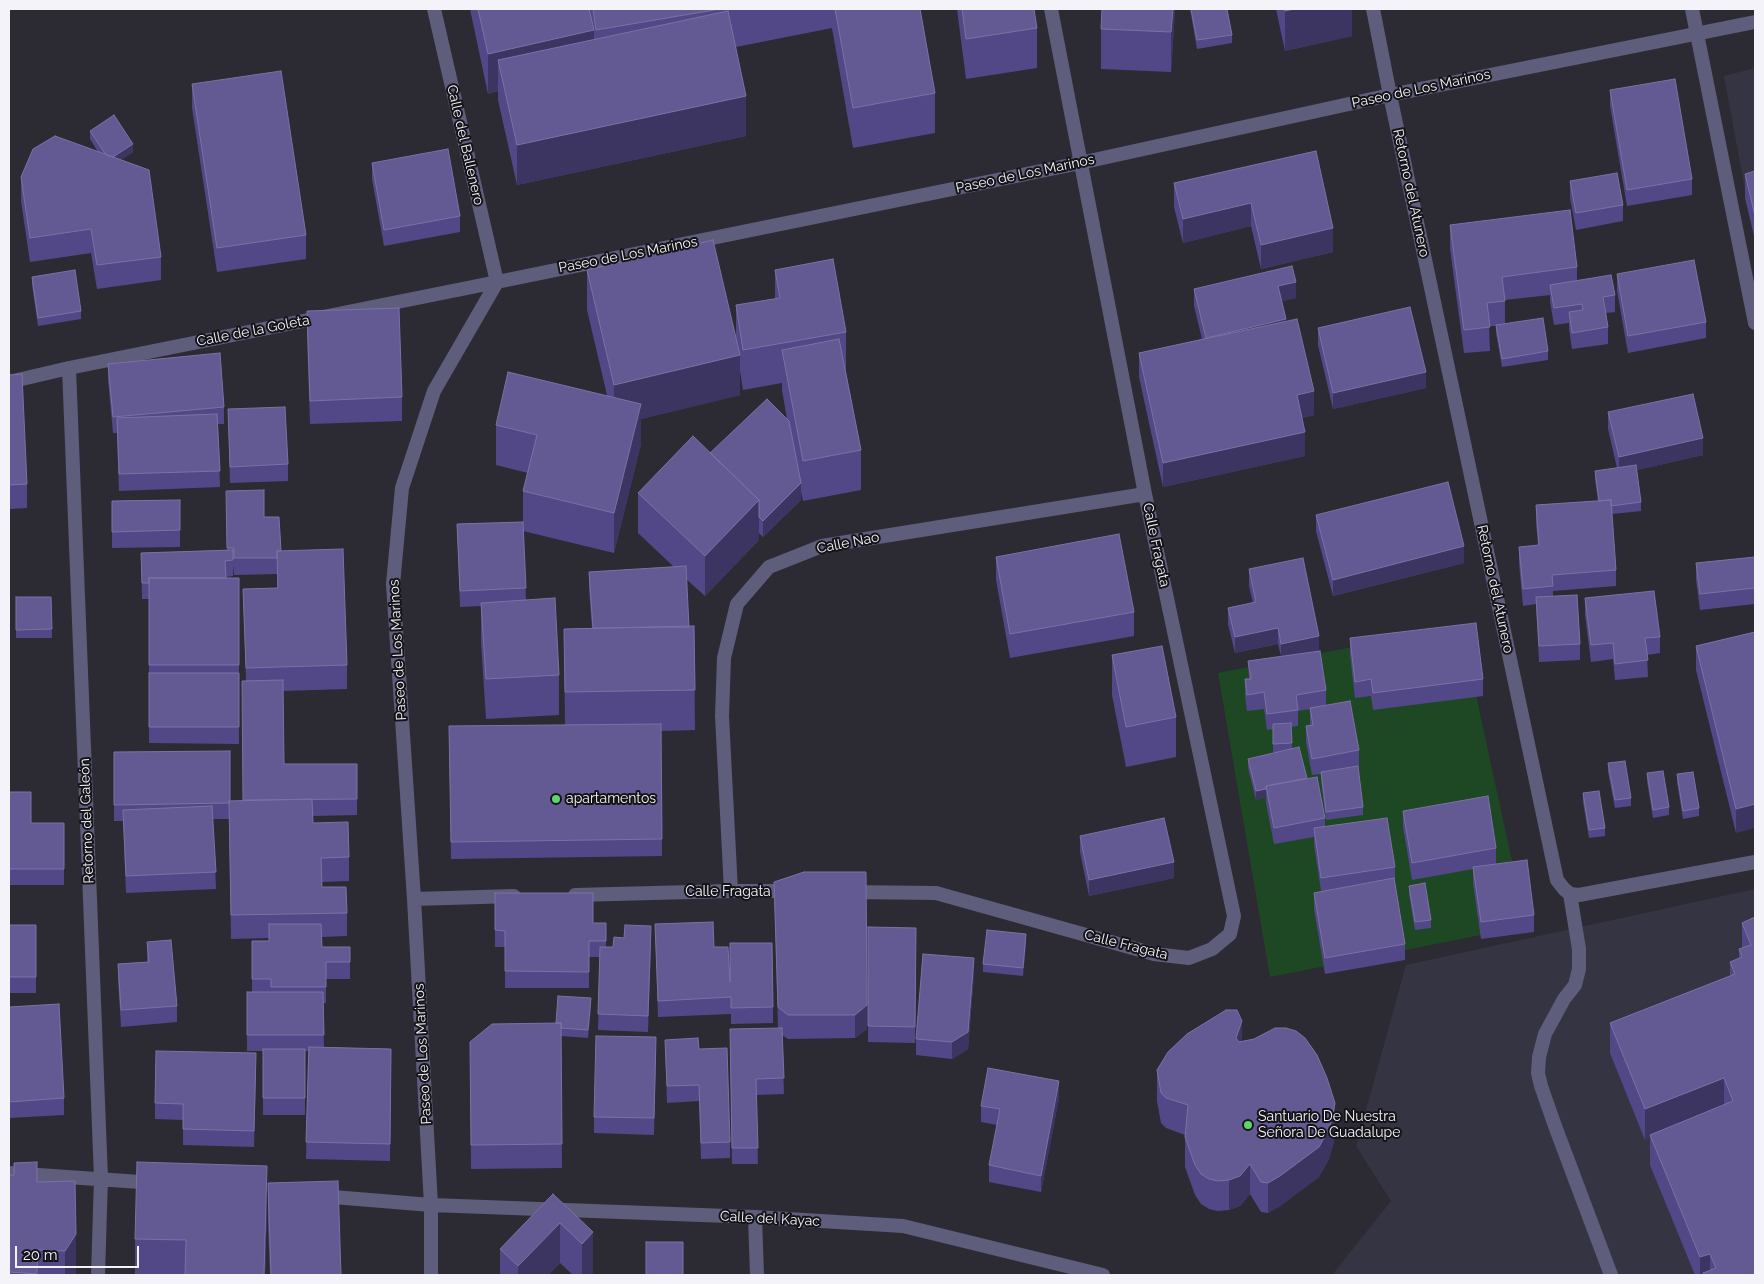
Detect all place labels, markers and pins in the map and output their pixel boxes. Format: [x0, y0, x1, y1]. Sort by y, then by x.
place label: apartamentos [566, 791, 656, 807]
marker: apartamentos [550, 793, 562, 805]
place label: Santuario De Nuestra Señora De Guadalupe [1258, 1109, 1400, 1142]
marker: Santuario De Nuestra Señora De Guadalupe [1242, 1119, 1254, 1131]

